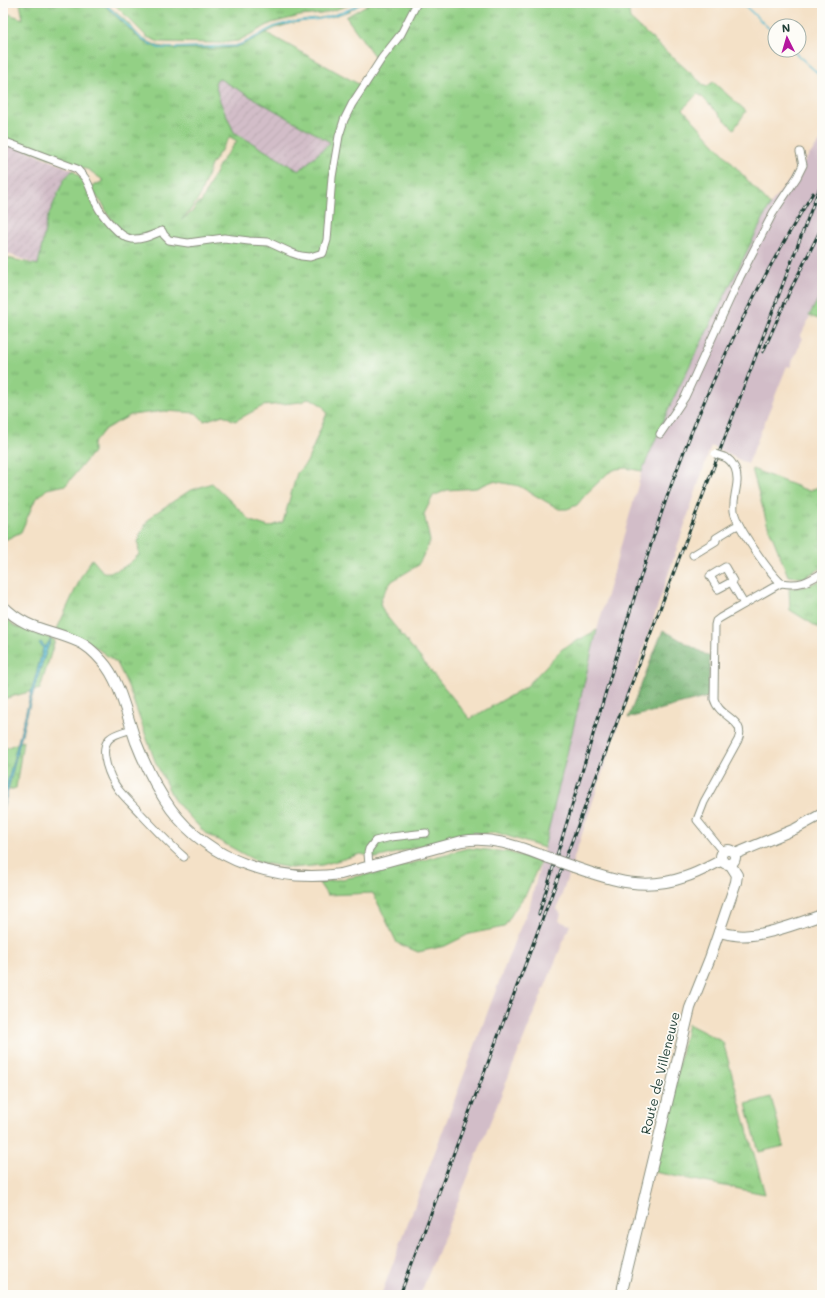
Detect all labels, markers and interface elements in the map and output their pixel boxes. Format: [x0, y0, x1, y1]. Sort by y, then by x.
north arrow [767, 18, 807, 58]
text: N [781, 20, 791, 35]
street label: Route de Villeneuve [636, 1010, 683, 1136]

